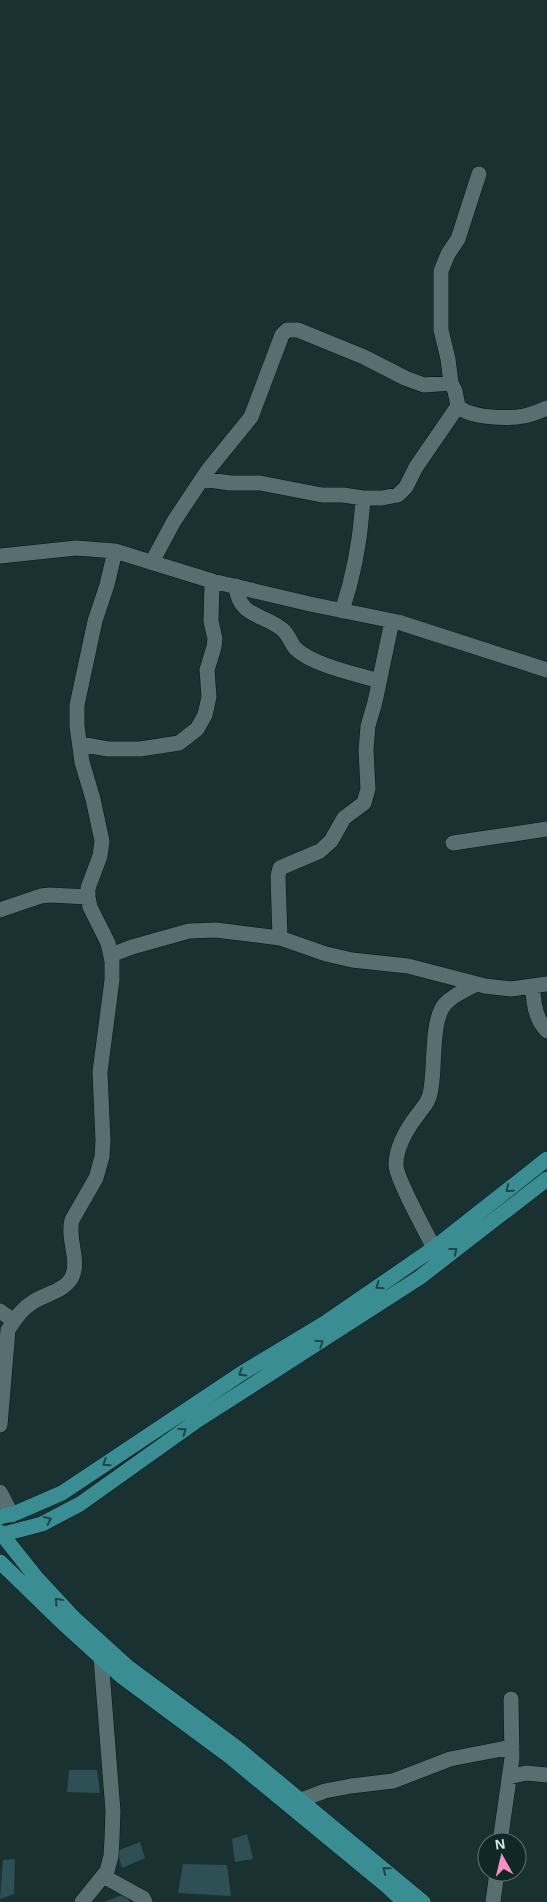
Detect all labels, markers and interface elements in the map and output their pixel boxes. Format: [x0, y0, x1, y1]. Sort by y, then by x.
one-way arrow [506, 1184, 515, 1192]
one-way arrow [448, 1248, 458, 1257]
one-way arrow [375, 1280, 384, 1289]
one-way arrow [314, 1339, 323, 1349]
one-way arrow [238, 1367, 247, 1377]
one-way arrow [177, 1428, 187, 1437]
one-way arrow [103, 1457, 112, 1466]
one-way arrow [43, 1516, 52, 1527]
one-way arrow [55, 1598, 64, 1607]
north arrow [477, 1832, 527, 1882]
text: N [494, 1835, 506, 1853]
one-way arrow [383, 1867, 392, 1876]

